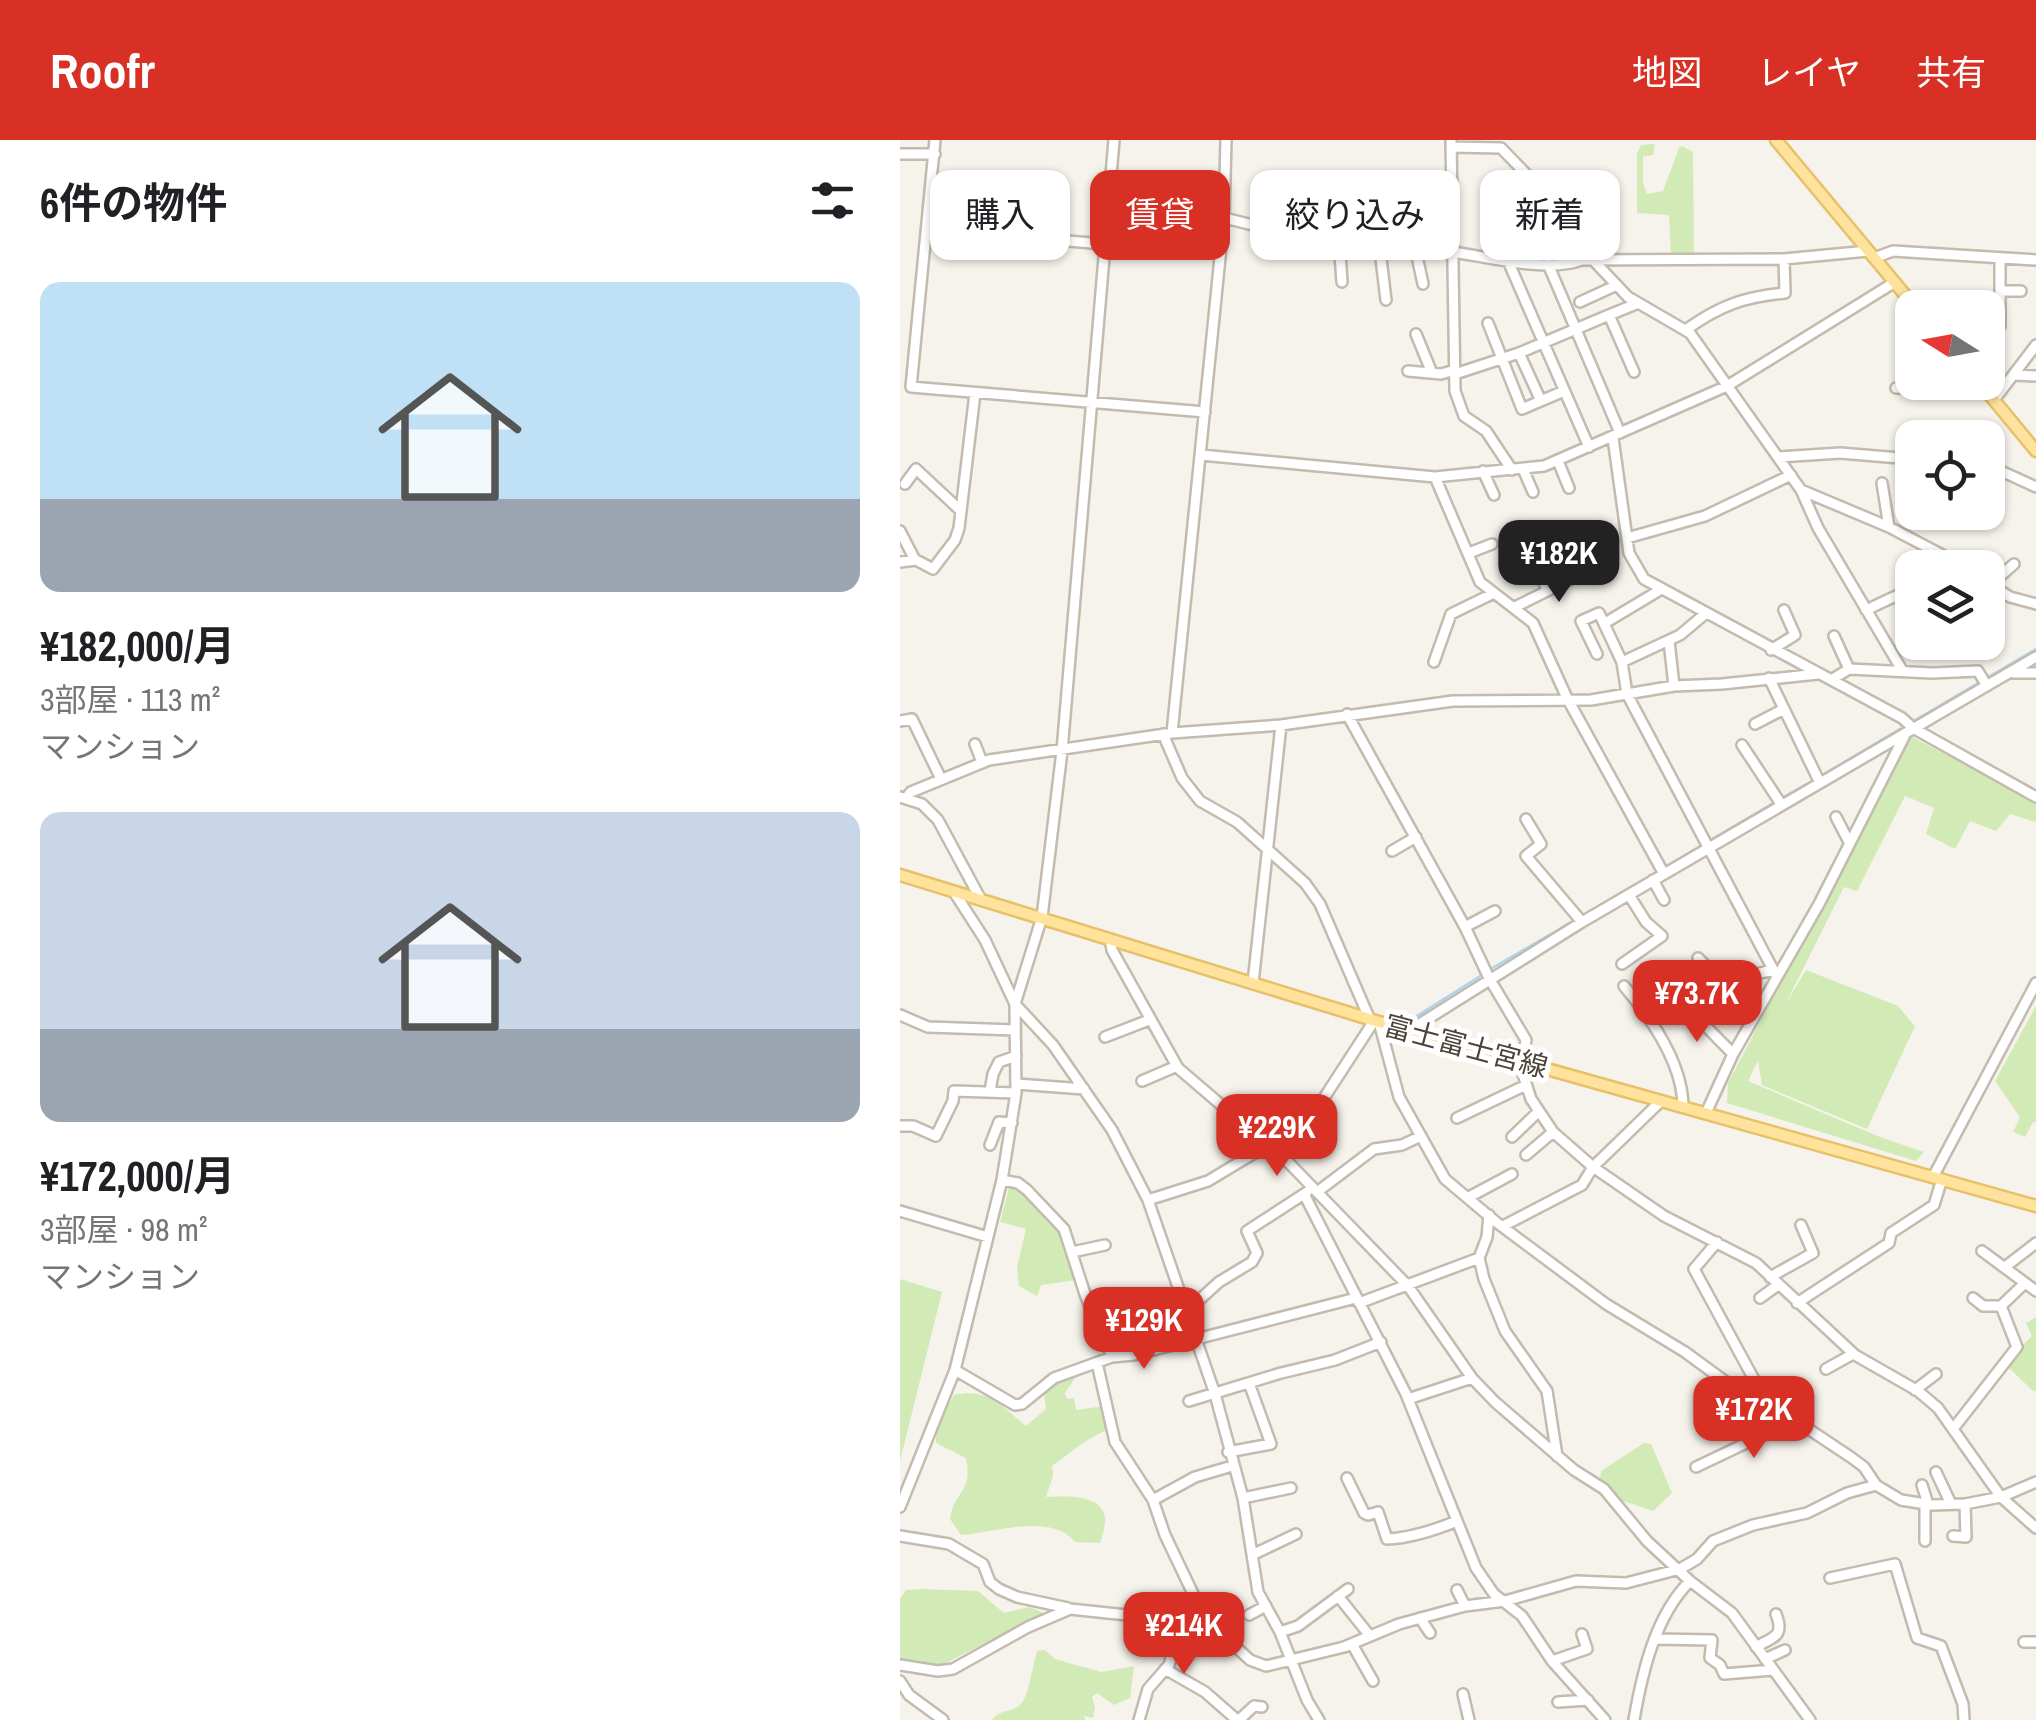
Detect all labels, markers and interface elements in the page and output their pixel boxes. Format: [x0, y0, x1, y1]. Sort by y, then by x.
text: Roofr [50, 38, 155, 103]
text: 地図 [1632, 49, 1702, 96]
text: レイヤ [1757, 49, 1861, 96]
text: 共有 [1916, 49, 1986, 96]
chip: 購入 [930, 170, 1070, 260]
chip: 賃貸 [1090, 170, 1230, 260]
chip: 絞り込み [1250, 170, 1460, 260]
chip: 新着 [1480, 170, 1620, 260]
icon: filters [805, 173, 860, 228]
text: 6件の物件 [40, 175, 227, 231]
north arrow [1895, 290, 2005, 400]
map controls [1895, 290, 2005, 660]
icon: home [360, 347, 540, 527]
button: locate [1895, 420, 2005, 530]
pin: ¥182K [1489, 520, 1629, 605]
text: ¥182K [1520, 531, 1598, 574]
button: layers [1895, 550, 2005, 660]
text: ¥182,000/月 [40, 618, 235, 674]
text: 3部屋 · 113 m² [40, 678, 220, 721]
text: マンション [40, 725, 200, 768]
icon: home [360, 877, 540, 1057]
pin: ¥73.7K [1616, 960, 1778, 1045]
text: ¥73.7K [1655, 971, 1739, 1014]
street label: 富士富士宮線 [1380, 1006, 1552, 1086]
pin: ¥229K [1207, 1094, 1347, 1179]
text: ¥229K [1238, 1105, 1316, 1148]
text: ¥172,000/月 [40, 1148, 235, 1204]
text: 3部屋 · 98 m² [40, 1208, 208, 1251]
text: マンション [40, 1255, 200, 1298]
pin: ¥129K [1074, 1287, 1214, 1372]
text: ¥129K [1105, 1298, 1183, 1341]
pin: ¥172K [1684, 1376, 1824, 1461]
text: ¥172K [1715, 1387, 1793, 1430]
pin: ¥214K [1114, 1592, 1254, 1677]
text: ¥214K [1145, 1603, 1223, 1646]

